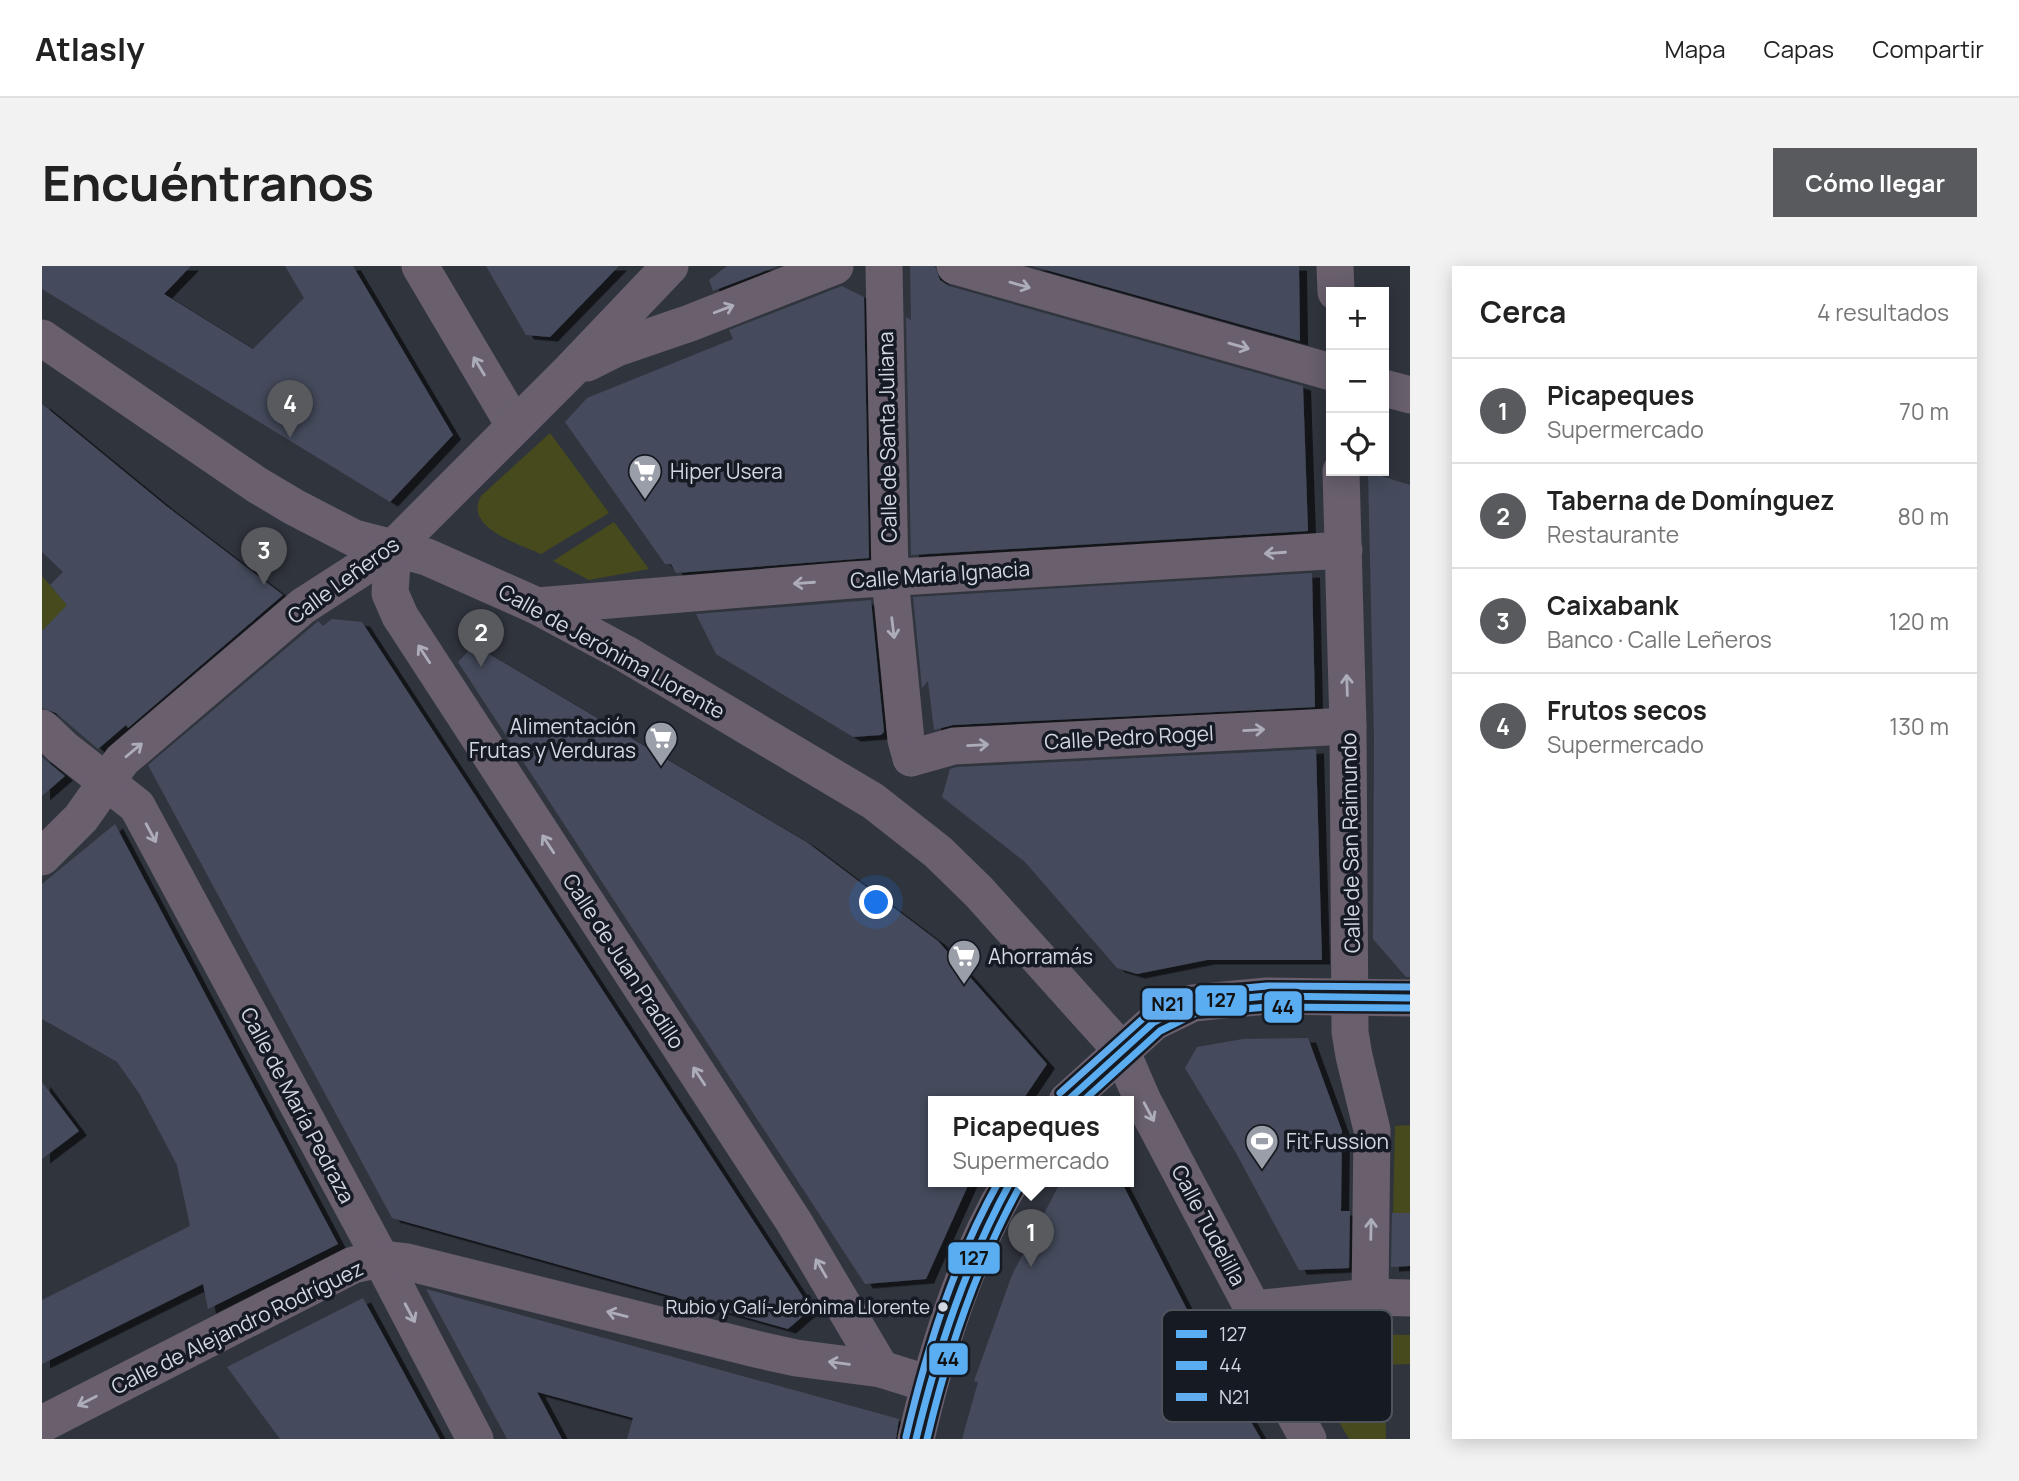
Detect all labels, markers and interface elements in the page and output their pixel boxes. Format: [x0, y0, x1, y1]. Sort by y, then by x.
text: Atlasly [35, 26, 145, 71]
text: Mapa [1665, 32, 1726, 65]
text: Capas [1764, 32, 1834, 65]
text: Compartir [1872, 32, 1984, 65]
button: Cómo llegar [1773, 148, 1977, 217]
text: Encuéntranos [42, 149, 374, 216]
one-way arrow [1009, 279, 1031, 292]
map controls [1326, 287, 1389, 476]
button: + [1326, 287, 1389, 350]
text: Cerca [1480, 291, 1566, 332]
text: 4 resultados [1817, 296, 1949, 328]
one-way arrow [713, 302, 734, 315]
street label: Calle de Santa Juliana [871, 331, 903, 543]
one-way arrow [1228, 341, 1250, 354]
button: − [1326, 350, 1389, 413]
one-way arrow [472, 357, 486, 377]
text: Picapeques [1547, 377, 1694, 413]
pin: 4 [267, 380, 313, 438]
text: 1 [1498, 395, 1508, 427]
text: 70 m [1899, 395, 1949, 427]
button: locate [1326, 413, 1389, 476]
text: Supermercado [1547, 413, 1704, 445]
supermarket icon: Hiper Usera [626, 452, 664, 501]
place label: Hiper Usera [670, 457, 783, 485]
text: Taberna de Domínguez [1547, 482, 1834, 518]
text: 2 [1496, 500, 1510, 532]
text: 80 m [1898, 500, 1949, 532]
text: Restaurante [1547, 518, 1679, 550]
pin: 3 [241, 527, 287, 585]
street label: Calle Leñeros [282, 530, 404, 630]
one-way arrow [1264, 547, 1287, 560]
street label: Calle María Ignacia [849, 554, 1031, 594]
street label: Calle de Jerónima Llorente [494, 577, 730, 725]
one-way arrow [793, 577, 816, 590]
text: Caixabank [1547, 587, 1679, 623]
text: 3 [1496, 605, 1510, 637]
text: 120 m [1889, 605, 1949, 637]
pin: 2 [458, 609, 504, 667]
one-way arrow [887, 616, 900, 639]
text: Banco · Calle Leñeros [1547, 623, 1772, 655]
one-way arrow [417, 644, 431, 664]
one-way arrow [1341, 674, 1354, 697]
text: Frutos secos [1547, 692, 1707, 728]
text: 4 [1496, 710, 1510, 742]
text: 130 m [1889, 710, 1949, 742]
place label: Alimentación Frutas y Verduras [469, 712, 636, 764]
supermarket icon: Alimentación Frutas y Verduras [642, 719, 680, 768]
street label: Calle Pedro Rogel [1044, 719, 1214, 755]
one-way arrow [1242, 723, 1265, 736]
text: Supermercado [1547, 728, 1704, 760]
street label: Calle de San Raimundo [1334, 732, 1366, 954]
one-way arrow [966, 738, 989, 751]
one-way arrow [124, 742, 142, 757]
one-way arrow [144, 822, 158, 842]
one-way arrow [541, 835, 555, 855]
street label: Calle de Juan Pradillo [557, 868, 691, 1054]
your location [859, 885, 893, 919]
supermarket icon: Ahorramás [945, 937, 983, 986]
place label: Ahorramás [988, 942, 1093, 970]
line badge: 127 [1194, 984, 1248, 1017]
line badge: N21 [1141, 987, 1194, 1021]
text: 127 [1206, 987, 1236, 1013]
line badge: 44 [1263, 990, 1303, 1024]
text: N21 [1151, 991, 1185, 1017]
text: 44 [1272, 994, 1294, 1020]
street label: Calle de María Pedraza [234, 1002, 362, 1208]
one-way arrow [692, 1067, 707, 1086]
popup [928, 1096, 1134, 1187]
one-way arrow [1143, 1101, 1157, 1122]
text: Picapeques [953, 1108, 1100, 1144]
sports icon: Fit Fussion [1243, 1122, 1281, 1171]
place label: Fit Fussion [1286, 1127, 1389, 1155]
text: Supermercado [953, 1144, 1109, 1176]
street label: Calle Tudelilla [1165, 1160, 1253, 1290]
pin: 1 [1008, 1209, 1054, 1267]
one-way arrow [1364, 1218, 1378, 1241]
line badge: 127 [947, 1241, 1001, 1275]
text: 127 [959, 1245, 989, 1271]
street label: Calle de Alejandro Rodríguez [106, 1254, 368, 1400]
one-way arrow [814, 1258, 827, 1279]
place label: Rubio y Galí-Jerónima Llorente [665, 1294, 930, 1320]
marker: Rubio y Galí-Jerónima Llorente [936, 1300, 950, 1314]
one-way arrow [403, 1303, 417, 1323]
one-way arrow [606, 1307, 629, 1320]
legend [1162, 1310, 1392, 1422]
text: 127 [1219, 1321, 1247, 1347]
line badge: 44 [928, 1342, 969, 1376]
text: 44 [937, 1346, 959, 1372]
text: 44 [1219, 1352, 1242, 1378]
one-way arrow [828, 1357, 851, 1370]
text: N21 [1219, 1384, 1250, 1410]
one-way arrow [77, 1395, 97, 1409]

